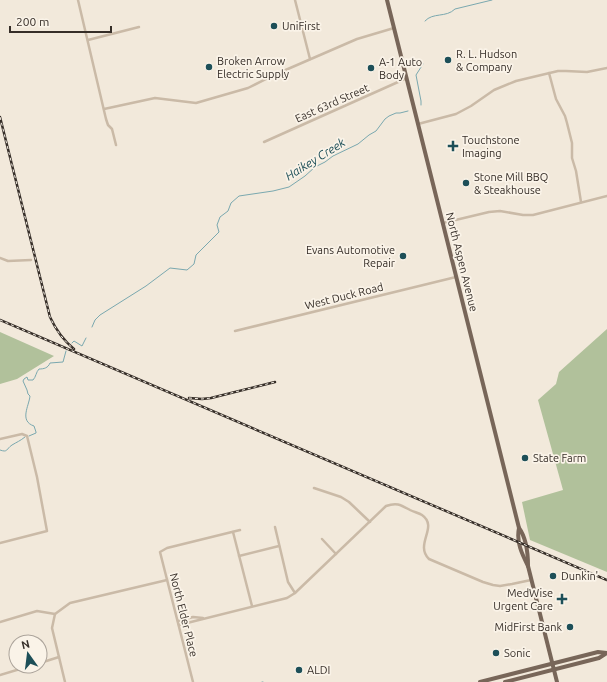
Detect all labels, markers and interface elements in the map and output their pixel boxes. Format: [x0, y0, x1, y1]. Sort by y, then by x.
scale bar [10, 8, 111, 34]
text: 200 m [16, 15, 49, 28]
place label: UniFirst [282, 20, 321, 32]
marker: UniFirst [269, 21, 279, 31]
place label: R. L. Hudson & Company [456, 48, 517, 73]
place label: Broken Arrow Electric Supply [217, 55, 290, 80]
marker: R. L. Hudson & Company [443, 55, 453, 65]
place label: A-1 Auto Body [379, 56, 422, 81]
marker: Broken Arrow Electric Supply [204, 62, 214, 72]
marker: A-1 Auto Body [366, 63, 376, 73]
street label: East 63rd Street [293, 81, 371, 125]
place label: Touchstone Imaging [462, 134, 520, 159]
water label: Haikey Creek [283, 135, 348, 183]
marker: Touchstone Imaging [447, 140, 459, 152]
place label: Stone Mill BBQ & Steakhouse [474, 171, 548, 196]
marker: Stone Mill BBQ & Steakhouse [461, 178, 471, 188]
street label: North Aspen Avenue [444, 211, 480, 313]
place label: Evans Automotive Repair [306, 244, 396, 269]
marker: Evans Automotive Repair [398, 251, 408, 261]
street label: West Duck Road [304, 280, 384, 312]
place label: State Farm [533, 452, 586, 464]
marker: State Farm [520, 453, 530, 463]
place label: Dunkin' [561, 570, 598, 582]
marker: Dunkin' [548, 571, 558, 581]
street label: North Elder Place [168, 572, 200, 658]
place label: MedWise Urgent Care [493, 587, 553, 612]
marker: MedWise Urgent Care [556, 593, 568, 605]
place label: MidFirst Bank [495, 621, 562, 633]
marker: MidFirst Bank [565, 622, 575, 632]
north arrow [8, 634, 48, 674]
text: N [20, 637, 31, 651]
place label: Sonic [504, 647, 530, 659]
marker: Sonic [491, 648, 501, 658]
place label: ALDI [307, 664, 330, 676]
marker: ALDI [294, 665, 304, 675]

